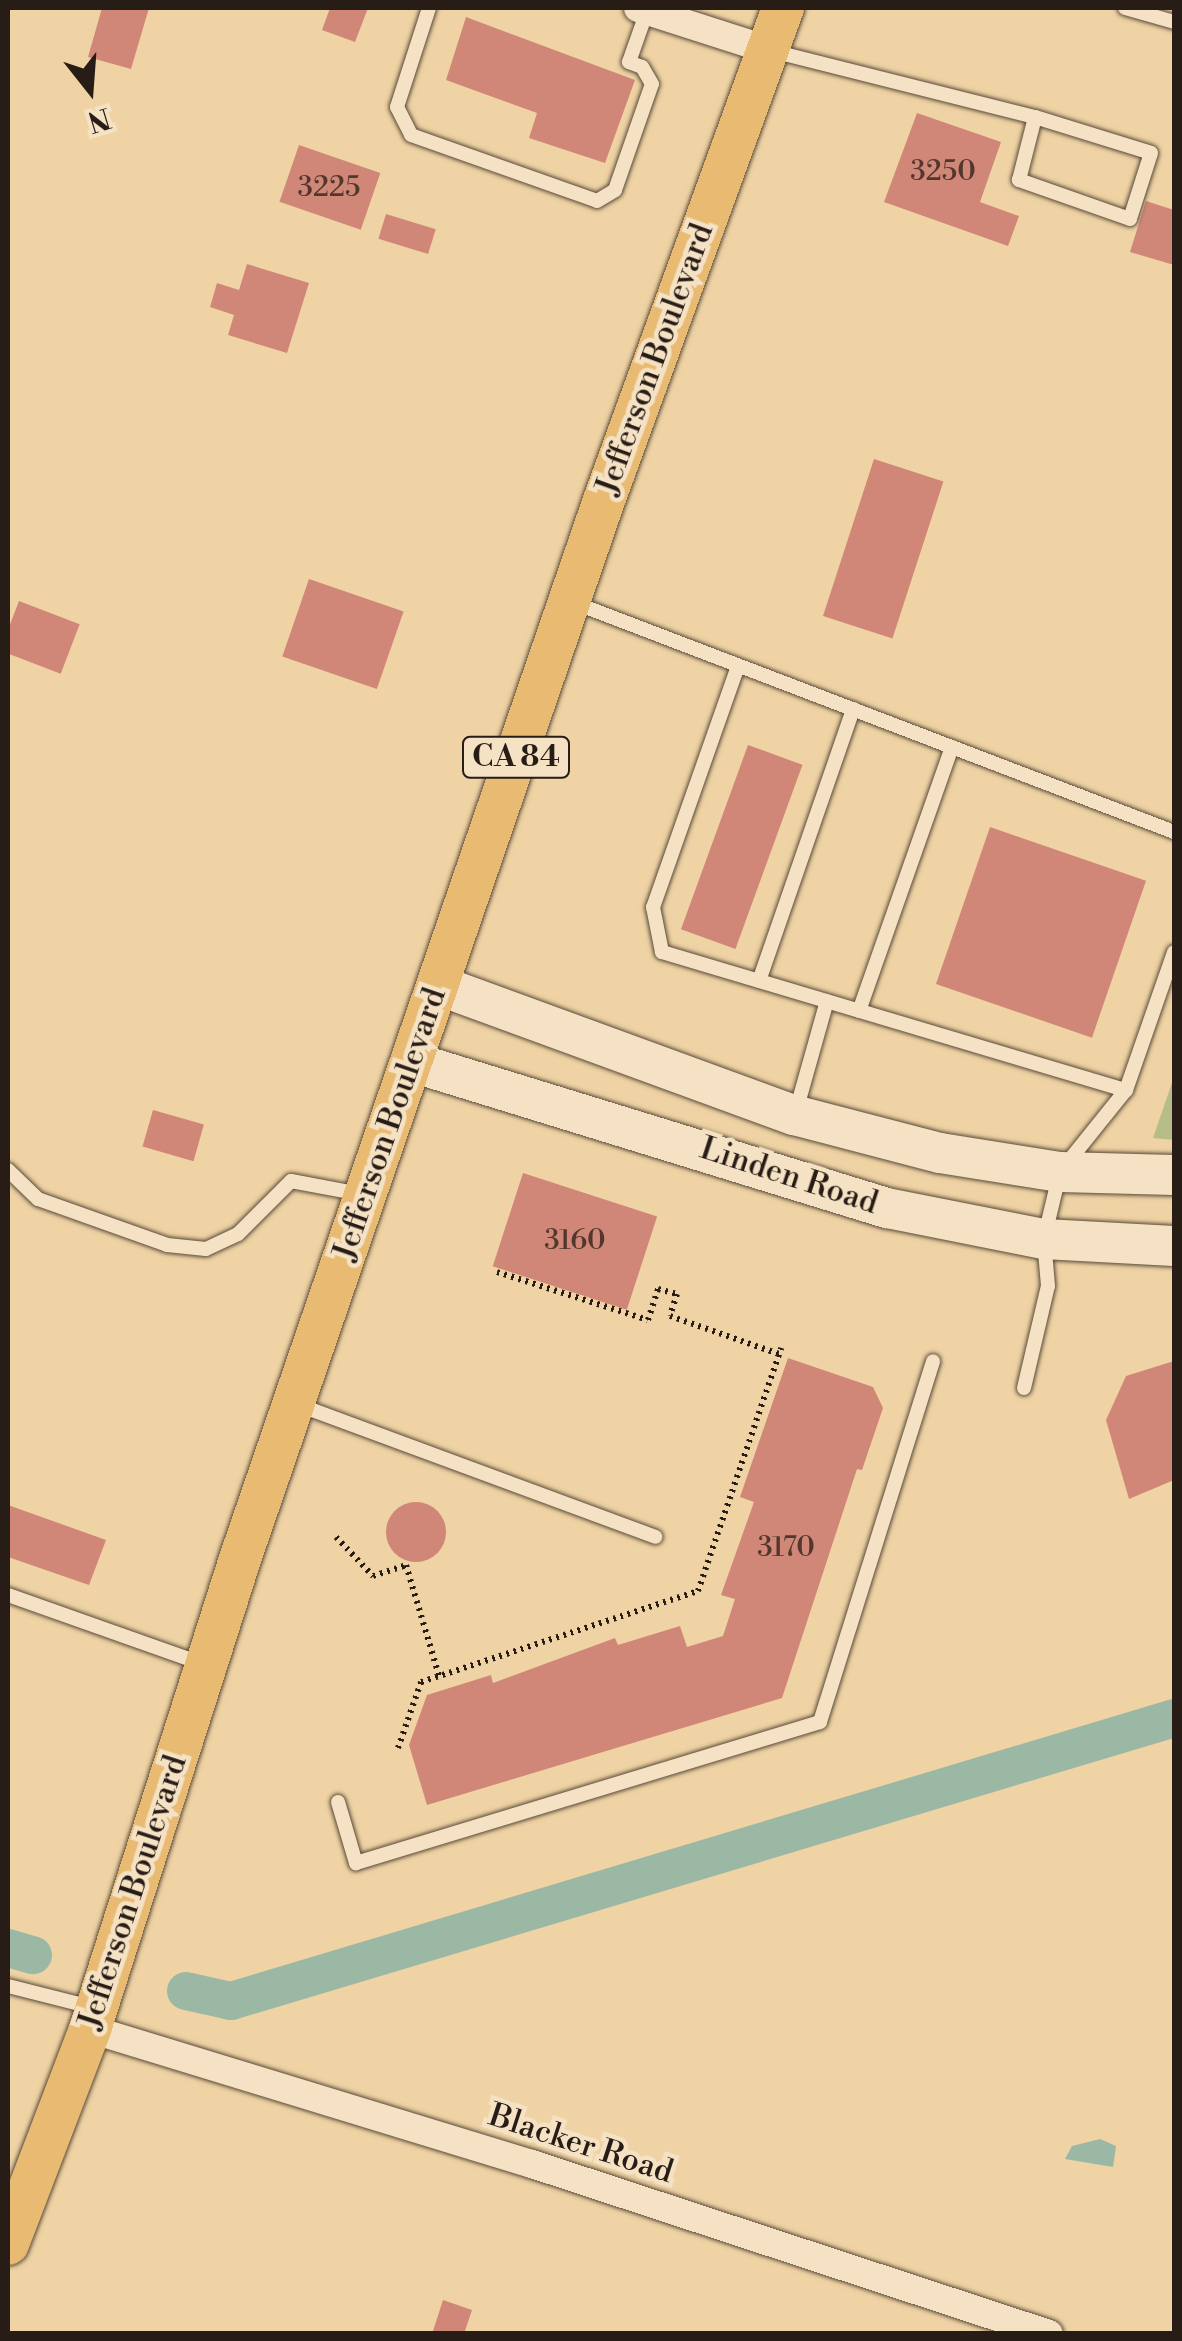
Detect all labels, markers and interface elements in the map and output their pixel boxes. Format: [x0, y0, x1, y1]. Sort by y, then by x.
north arrow [40, 40, 140, 140]
text: N [83, 99, 115, 139]
house number: 3250 [910, 155, 976, 189]
house number: 3225 [298, 171, 360, 205]
street label: Jefferson Boulevard [588, 218, 722, 500]
road number: CA 84 [461, 732, 571, 782]
street label: Jefferson Boulevard [325, 983, 455, 1265]
street label: Linden Road [695, 1129, 883, 1223]
house number: 3160 [544, 1224, 606, 1258]
house number: 3170 [757, 1531, 815, 1565]
street label: Jefferson Boulevard [71, 1750, 195, 2034]
street label: Blacker Road [484, 2096, 678, 2192]

